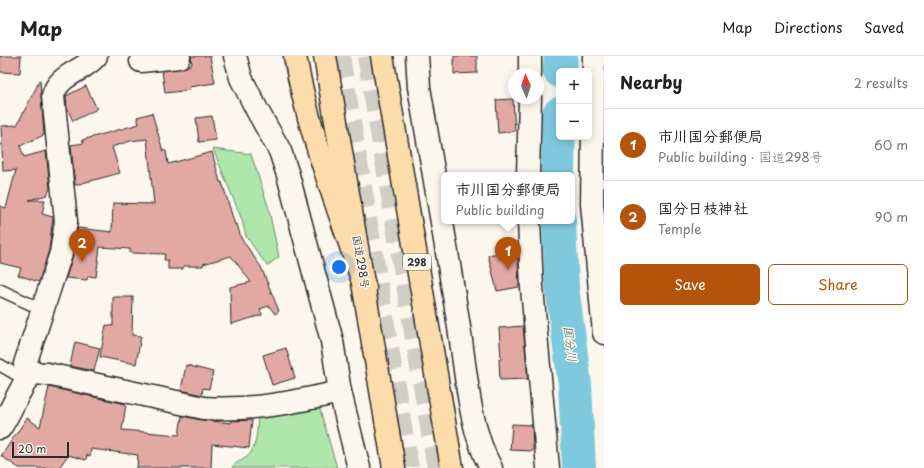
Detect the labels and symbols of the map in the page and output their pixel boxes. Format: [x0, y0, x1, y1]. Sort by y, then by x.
north arrow [508, 68, 544, 104]
pin: 2 [69, 229, 95, 262]
street label: 国道298号 [348, 234, 375, 290]
pin: 1 [495, 237, 521, 270]
road number: 298 [403, 254, 431, 270]
your location [329, 257, 349, 277]
water label: 国分川 [560, 325, 582, 363]
scale bar [12, 440, 69, 459]

